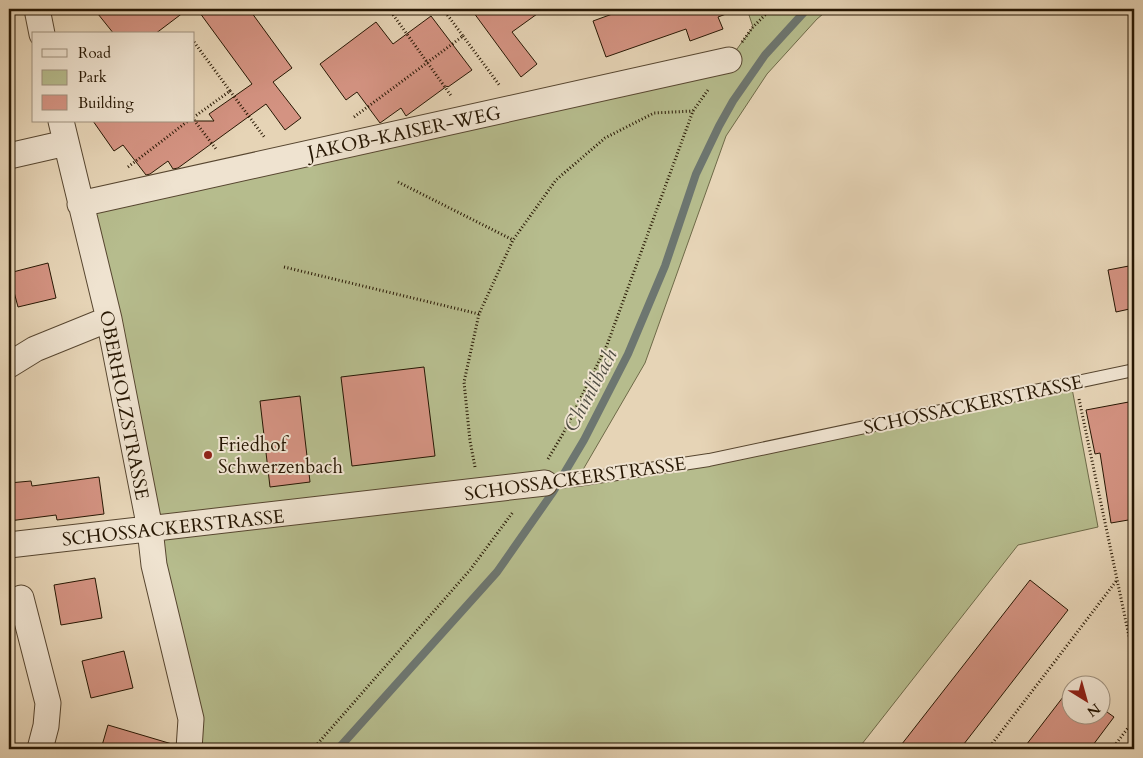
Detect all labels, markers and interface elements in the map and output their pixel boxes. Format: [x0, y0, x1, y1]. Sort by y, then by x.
legend [32, 32, 195, 122]
text: Road [78, 43, 111, 63]
text: Park [78, 67, 107, 87]
text: Building [78, 93, 134, 113]
street label: JAKOB-KAISER-WEG [302, 100, 503, 167]
street label: OBERHOLZSTRASSE [93, 308, 155, 502]
water label: Chimlibach [557, 344, 624, 436]
street label: SCHOSSACKERSTRASSE [861, 369, 1085, 441]
place label: Friedhof Schwerzenbach [218, 432, 343, 480]
marker: Friedhof Schwerzenbach [202, 449, 214, 461]
street label: SCHOSSACKERSTRASSE [463, 451, 688, 507]
street label: SCHOSSACKERSTRASSE [61, 503, 286, 553]
north arrow [1060, 676, 1110, 726]
text: N [1083, 699, 1104, 721]

